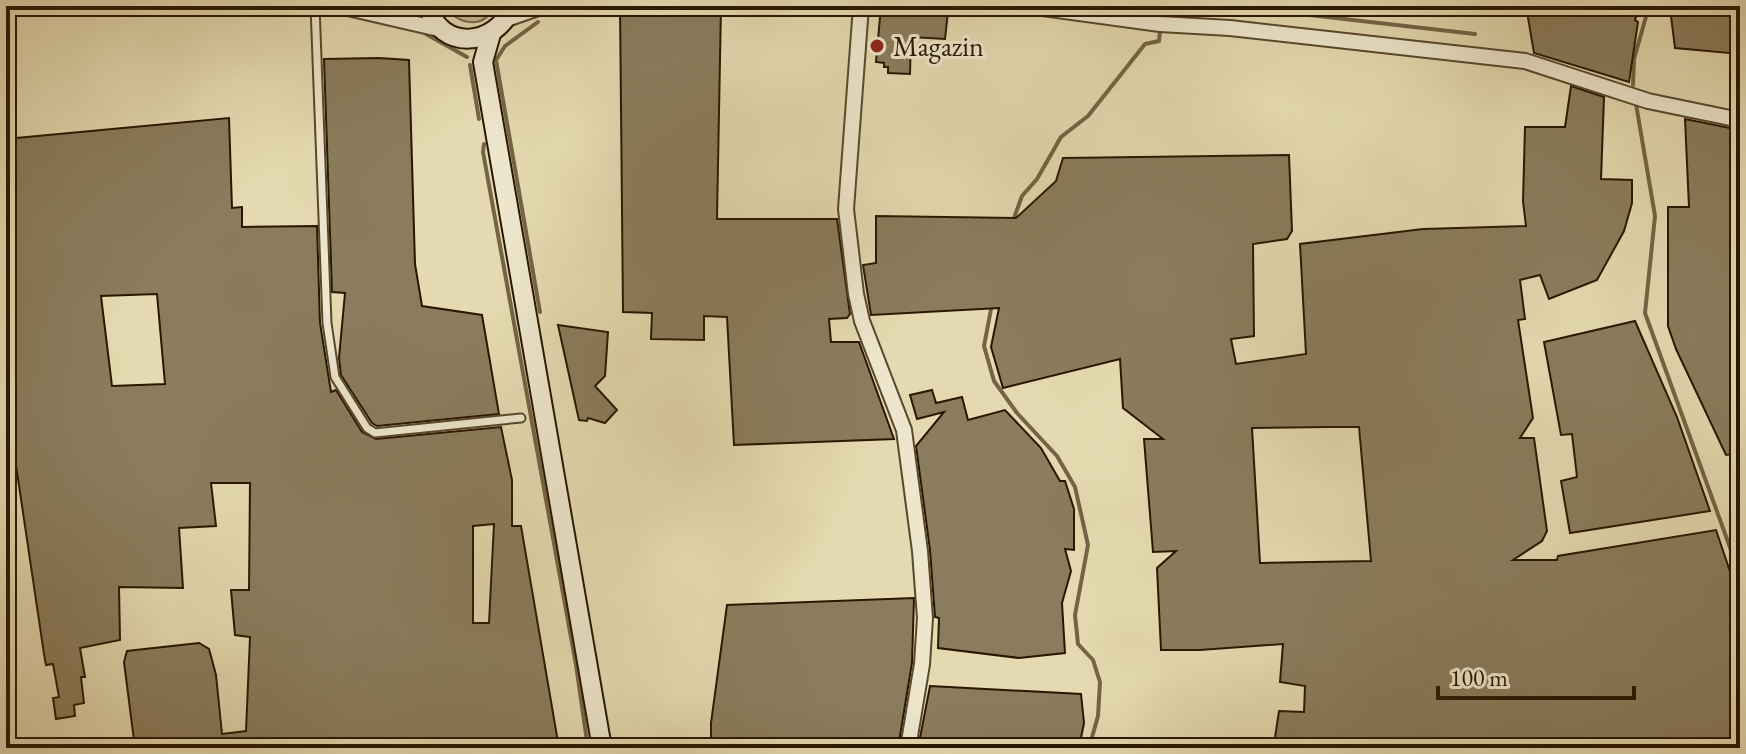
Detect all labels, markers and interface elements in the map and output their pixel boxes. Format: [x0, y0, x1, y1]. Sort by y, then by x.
place label: Magazin [893, 28, 984, 64]
marker: Magazin [868, 37, 886, 55]
scale bar [1438, 650, 1634, 700]
text: 100 m [1450, 662, 1508, 693]

